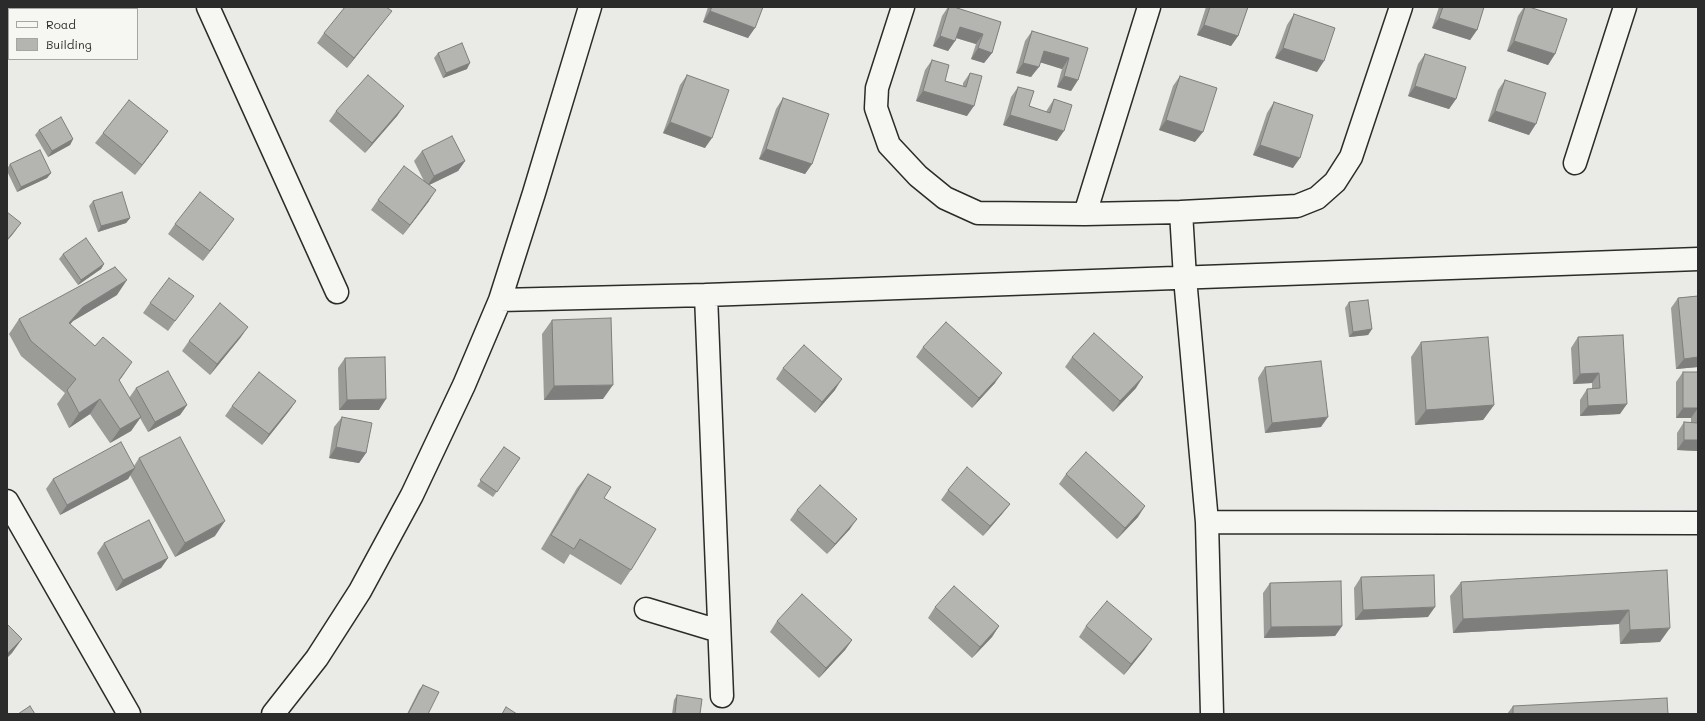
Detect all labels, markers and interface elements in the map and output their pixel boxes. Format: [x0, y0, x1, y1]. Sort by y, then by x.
legend [8, 8, 138, 60]
text: Road [46, 16, 76, 32]
text: Building [46, 36, 92, 52]

